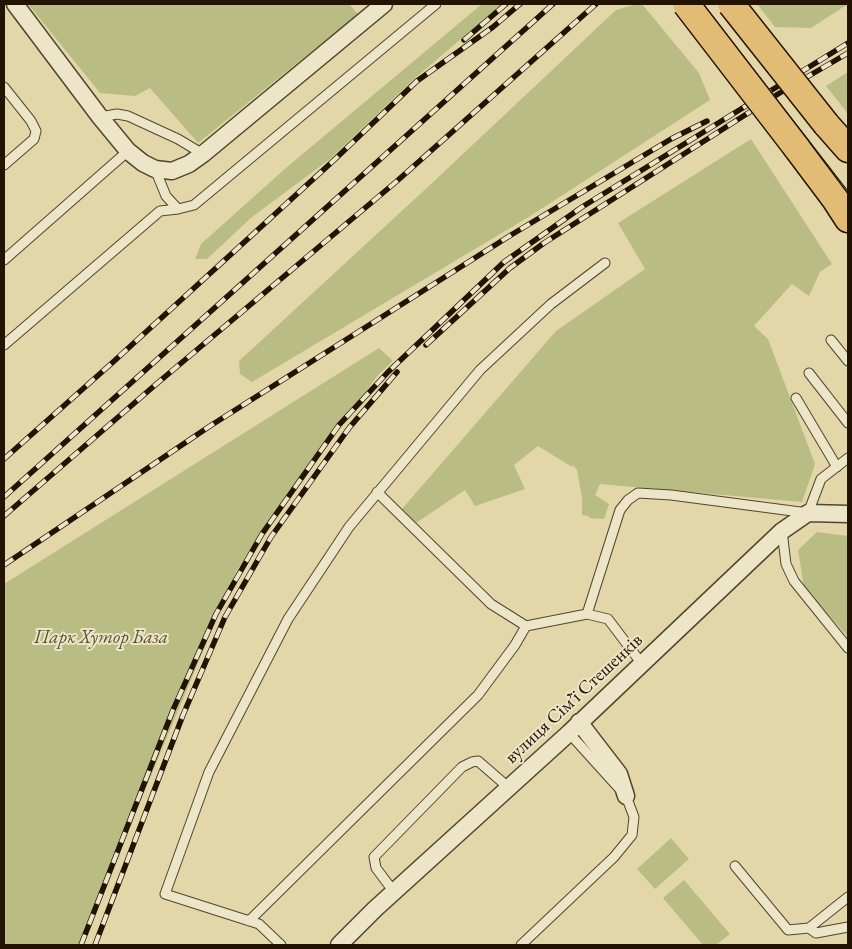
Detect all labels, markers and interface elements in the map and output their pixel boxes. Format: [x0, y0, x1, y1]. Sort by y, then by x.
park label: Парк Хутор База [34, 627, 168, 649]
street label: вулиця Сімʼї Стешенків [500, 629, 648, 769]

